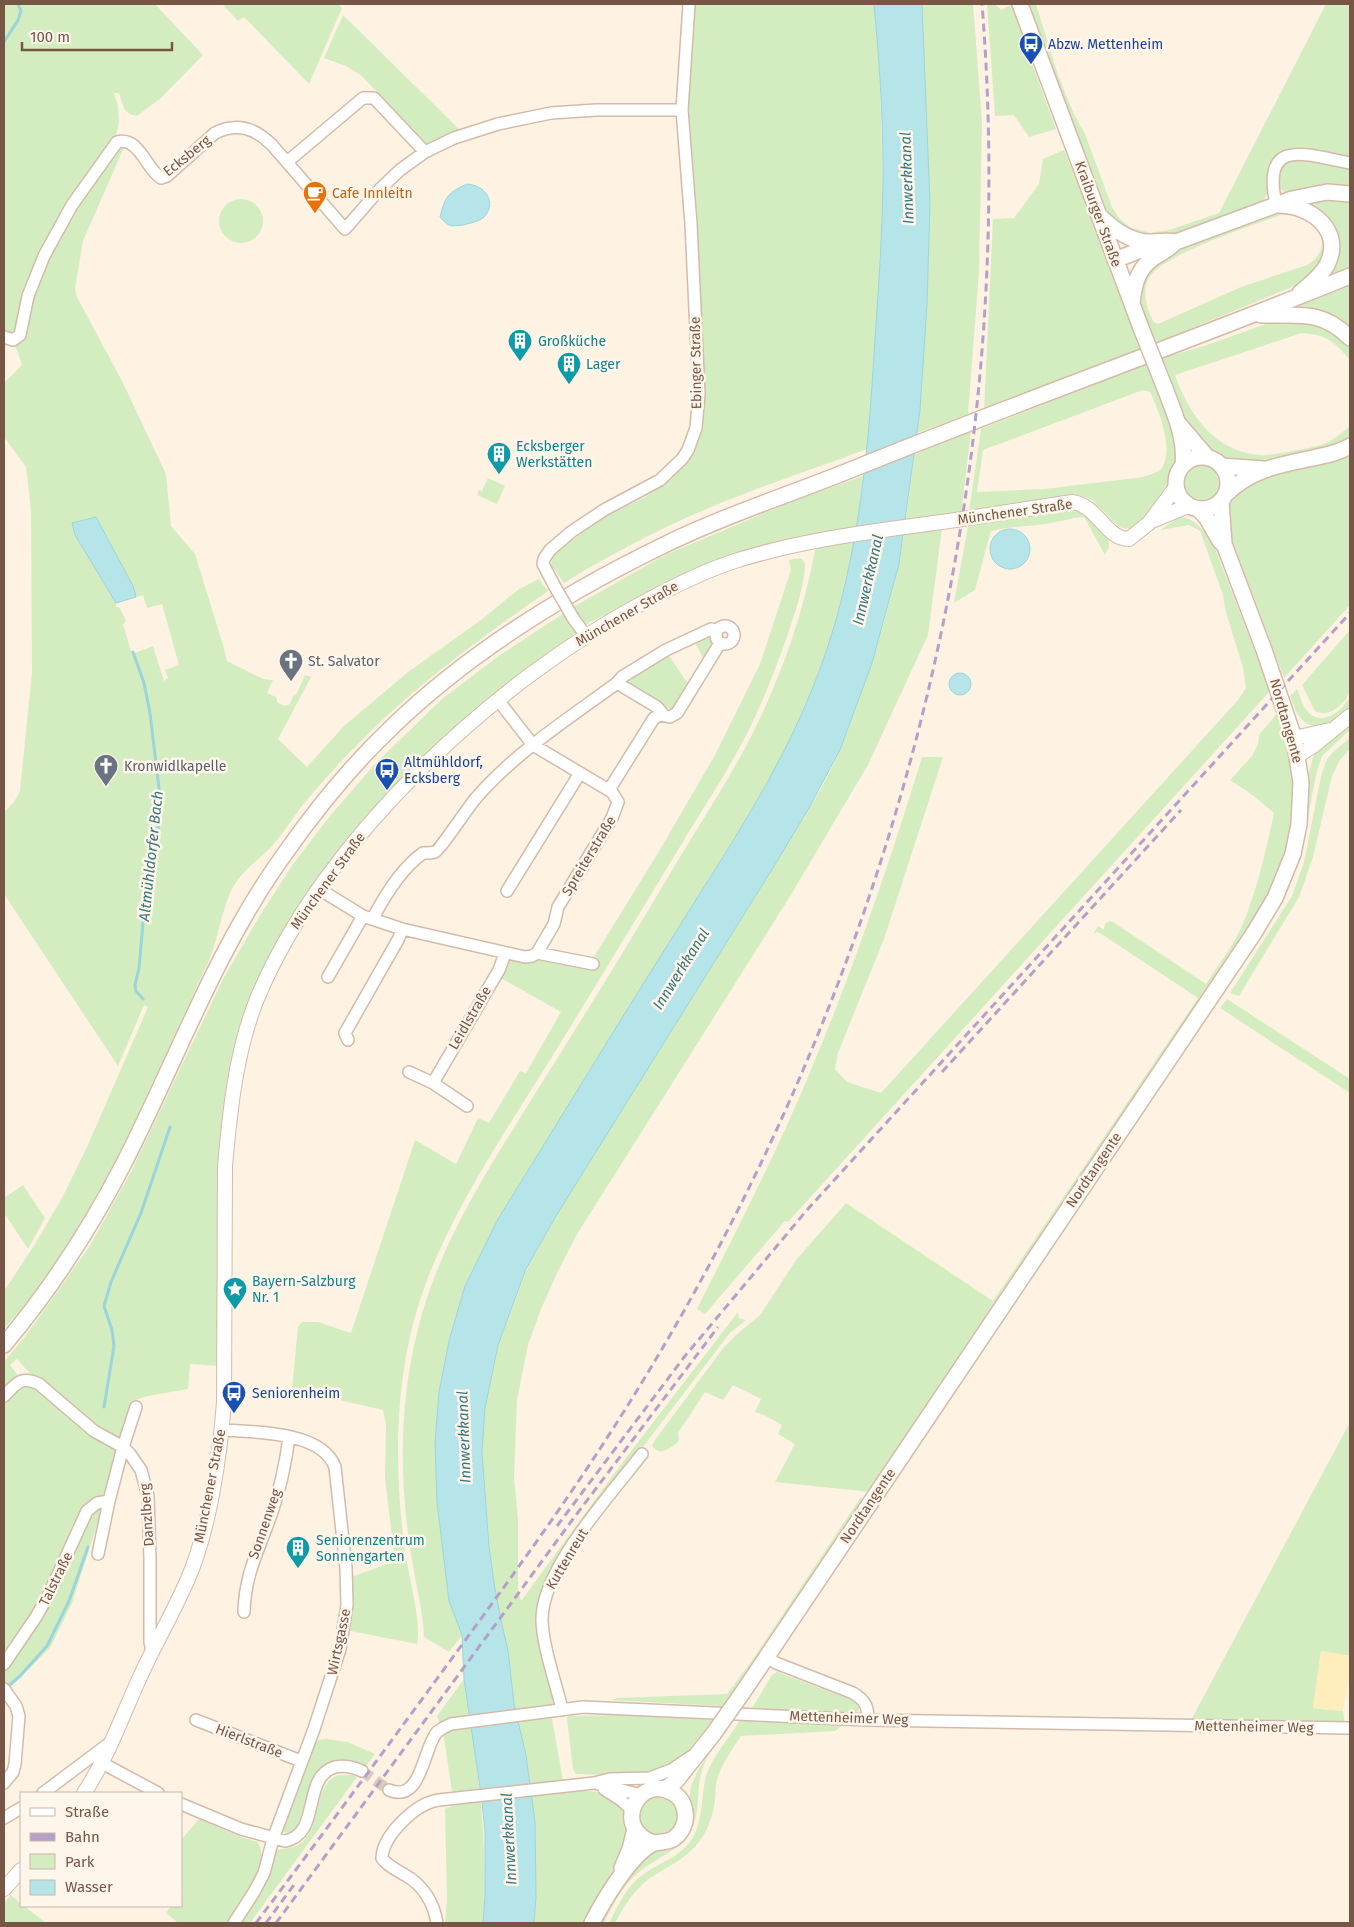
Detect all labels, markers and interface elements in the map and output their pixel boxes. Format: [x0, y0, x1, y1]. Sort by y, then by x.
scale bar [22, 20, 172, 52]
text: 100 m [30, 28, 70, 46]
bus stop icon: Abzw. Mettenheim [1018, 31, 1044, 65]
place label: Abzw. Mettenheim [1048, 36, 1163, 53]
street label: Ecksberg [160, 131, 215, 180]
water label: Innwerkkanal [896, 132, 918, 224]
street label: Kraiburger Straße [1071, 159, 1125, 269]
cafe icon: Cafe Innleitn [302, 180, 328, 214]
place label: Cafe Innleitn [332, 185, 413, 202]
street label: Ebinger Straße [687, 316, 705, 410]
building icon: Großküche [507, 328, 533, 362]
place label: Großküche [538, 333, 606, 350]
building icon: Lager [556, 351, 582, 385]
place label: Lager [586, 356, 621, 373]
place label: Ecksberger Werkstätten [516, 438, 592, 471]
building icon: Ecksberger Werkstätten [486, 441, 512, 475]
street label: Münchener Straße [956, 496, 1074, 528]
water label: Innwerkkanal [849, 533, 887, 627]
street label: Münchener Straße [573, 578, 681, 650]
church icon: St. Salvator [278, 648, 304, 682]
place label: St. Salvator [308, 653, 380, 670]
street label: Nordtangente [1266, 677, 1306, 765]
church icon: Kronwidlkapelle [93, 753, 119, 787]
place label: Altmühldorf, Ecksberg [404, 754, 483, 787]
bus stop icon: Altmühldorf, Ecksberg [374, 757, 400, 791]
place label: Kronwidlkapelle [124, 758, 226, 775]
water label: Altmühldorfer Bach [135, 790, 167, 923]
street label: Spreiterstraße [558, 813, 620, 899]
street label: Münchener Straße [287, 829, 369, 933]
water label: Innwerkkanal [649, 925, 713, 1013]
street label: Leidlstraße [445, 983, 495, 1053]
street label: Nordtangente [1063, 1129, 1125, 1211]
place label: Bayern-Salzburg Nr. 1 [252, 1273, 356, 1306]
place icon: Bayern-Salzburg Nr. 1 [222, 1276, 248, 1310]
bus stop icon: Seniorenheim [221, 1380, 247, 1414]
place label: Seniorenheim [252, 1385, 340, 1402]
water label: Innwerkkanal [453, 1391, 475, 1483]
street label: Münchener Straße [191, 1428, 229, 1544]
street label: Nordtangente [837, 1465, 899, 1547]
street label: Danzlberg [136, 1482, 158, 1547]
street label: Sonnenweg [245, 1486, 285, 1561]
street label: Kuttenreut [542, 1525, 592, 1592]
place label: Seniorenzentrum Sonnengarten [316, 1532, 425, 1565]
building icon: Seniorenzentrum Sonnengarten [285, 1535, 311, 1569]
street label: Talstraße [36, 1549, 76, 1609]
street label: Wirtsgasse [324, 1607, 354, 1677]
street label: Mettenheimer Weg [789, 1707, 910, 1729]
street label: Mettenheimer Weg [1194, 1717, 1314, 1737]
street label: Hierlstraße [213, 1720, 285, 1762]
legend [20, 1792, 182, 1907]
water label: Innwerkkanal [498, 1792, 520, 1886]
text: Straße [65, 1803, 109, 1821]
text: Bahn [65, 1828, 100, 1846]
text: Park [65, 1853, 95, 1871]
text: Wasser [65, 1878, 113, 1896]

